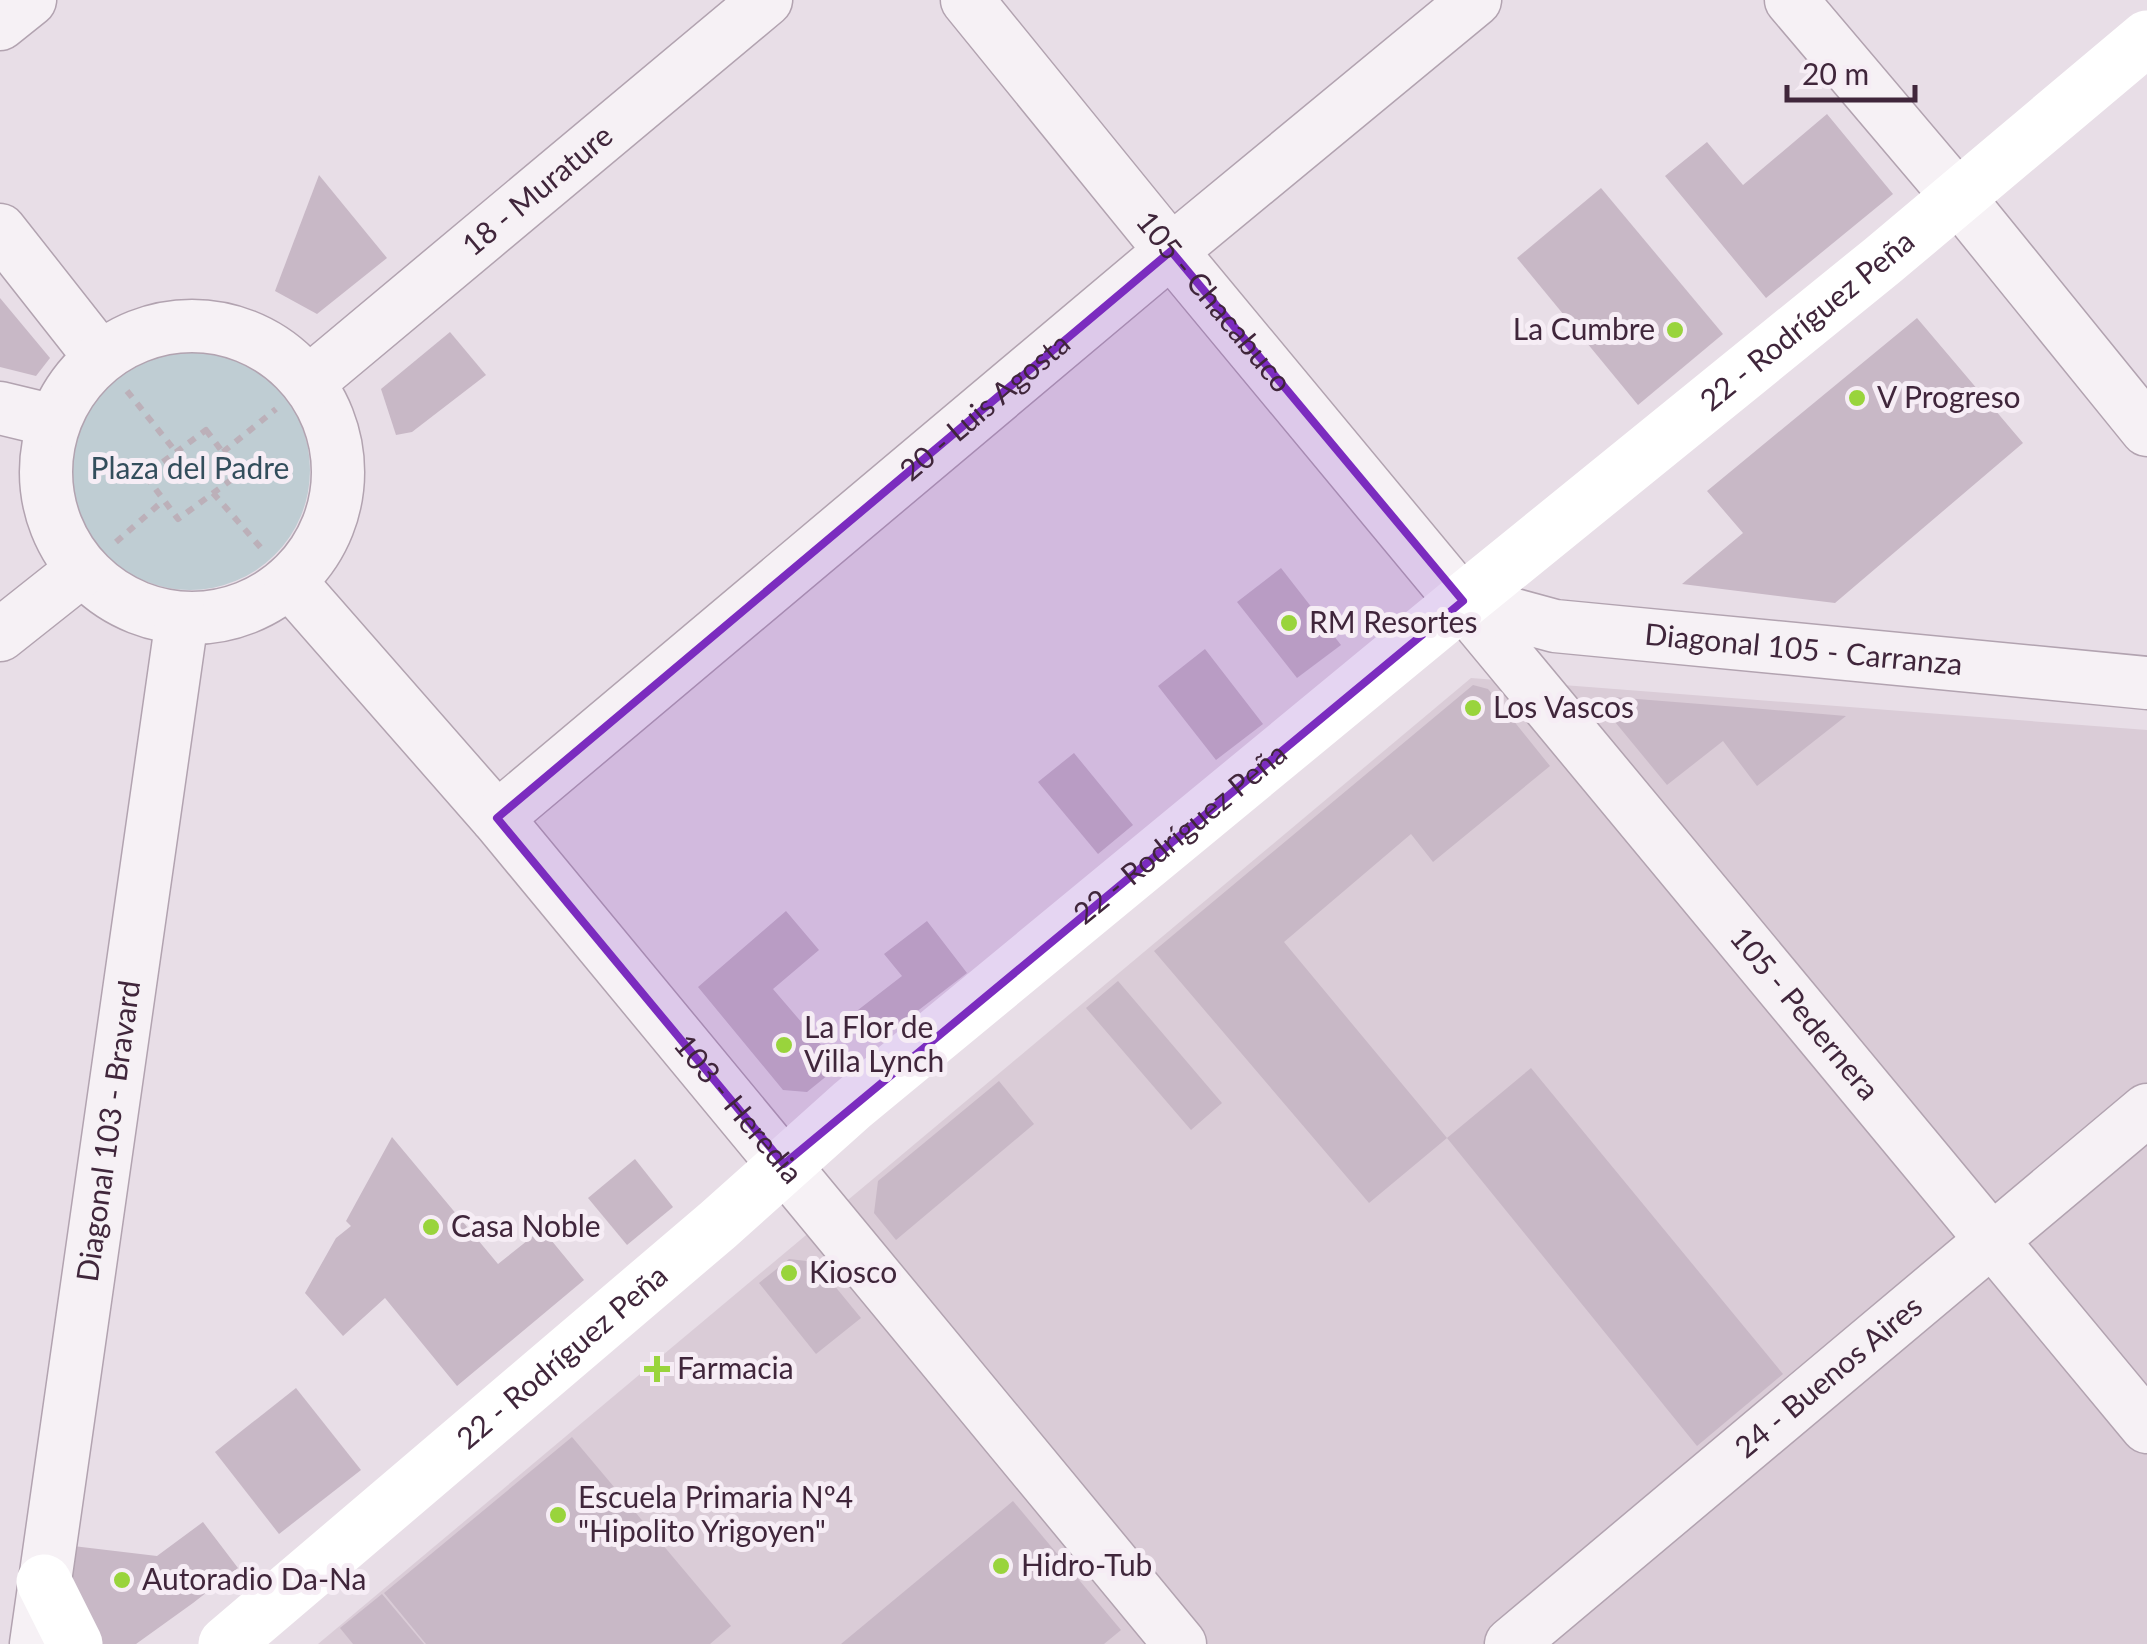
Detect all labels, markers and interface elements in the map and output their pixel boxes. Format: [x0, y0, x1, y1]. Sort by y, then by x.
scale bar [1787, 40, 1914, 102]
text: 20 m [1802, 55, 1869, 91]
street label: 18 - Murature [454, 116, 619, 262]
street label: 105 - Chacabuco [1130, 203, 1301, 399]
street label: 22 - Rodríguez Peña [1692, 222, 1921, 417]
place label: La Cumbre [1513, 310, 1655, 346]
marker: La Cumbre [1664, 319, 1686, 341]
street label: 20 - Luis Agosta [892, 324, 1076, 487]
place label: V Progreso [1877, 378, 2021, 414]
marker: V Progreso [1846, 387, 1868, 409]
park label: Plaza del Padre [91, 449, 289, 485]
place label: RM Resortes [1309, 603, 1477, 639]
marker: RM Resortes [1278, 612, 1300, 634]
street label: Diagonal 105 - Carranza [1643, 615, 1964, 681]
place label: Los Vascos [1493, 688, 1634, 724]
marker: Los Vascos [1462, 697, 1484, 719]
street label: 22 - Rodríguez Peña [1065, 734, 1293, 931]
street label: 105 - Pedernera [1724, 919, 1888, 1106]
street label: Diagonal 103 - Bravard [68, 978, 146, 1284]
place label: La Flor de Villa Lynch [804, 1008, 944, 1078]
street label: 103 - Heredia [668, 1026, 811, 1190]
marker: La Flor de Villa Lynch [773, 1034, 795, 1056]
place label: Casa Noble [451, 1207, 601, 1243]
marker: Casa Noble [420, 1216, 442, 1238]
place label: Kiosco [809, 1253, 897, 1289]
street label: 22 - Rodríguez Peña [449, 1256, 674, 1456]
marker: Kiosco [778, 1262, 800, 1284]
street label: 24 - Buenos Aires [1727, 1287, 1928, 1464]
place label: Farmacia [677, 1349, 794, 1385]
marker: Farmacia [646, 1358, 668, 1380]
place label: Escuela Primaria Nº4 "Hipolito Yrigoyen" [578, 1478, 853, 1548]
marker: Escuela Primaria Nº4 "Hipolito Yrigoyen" [547, 1504, 569, 1526]
place label: Hidro-Tub [1021, 1546, 1152, 1582]
marker: Hidro-Tub [990, 1555, 1012, 1577]
place label: Autoradio Da-Na [142, 1560, 366, 1596]
marker: Autoradio Da-Na [111, 1569, 133, 1591]

